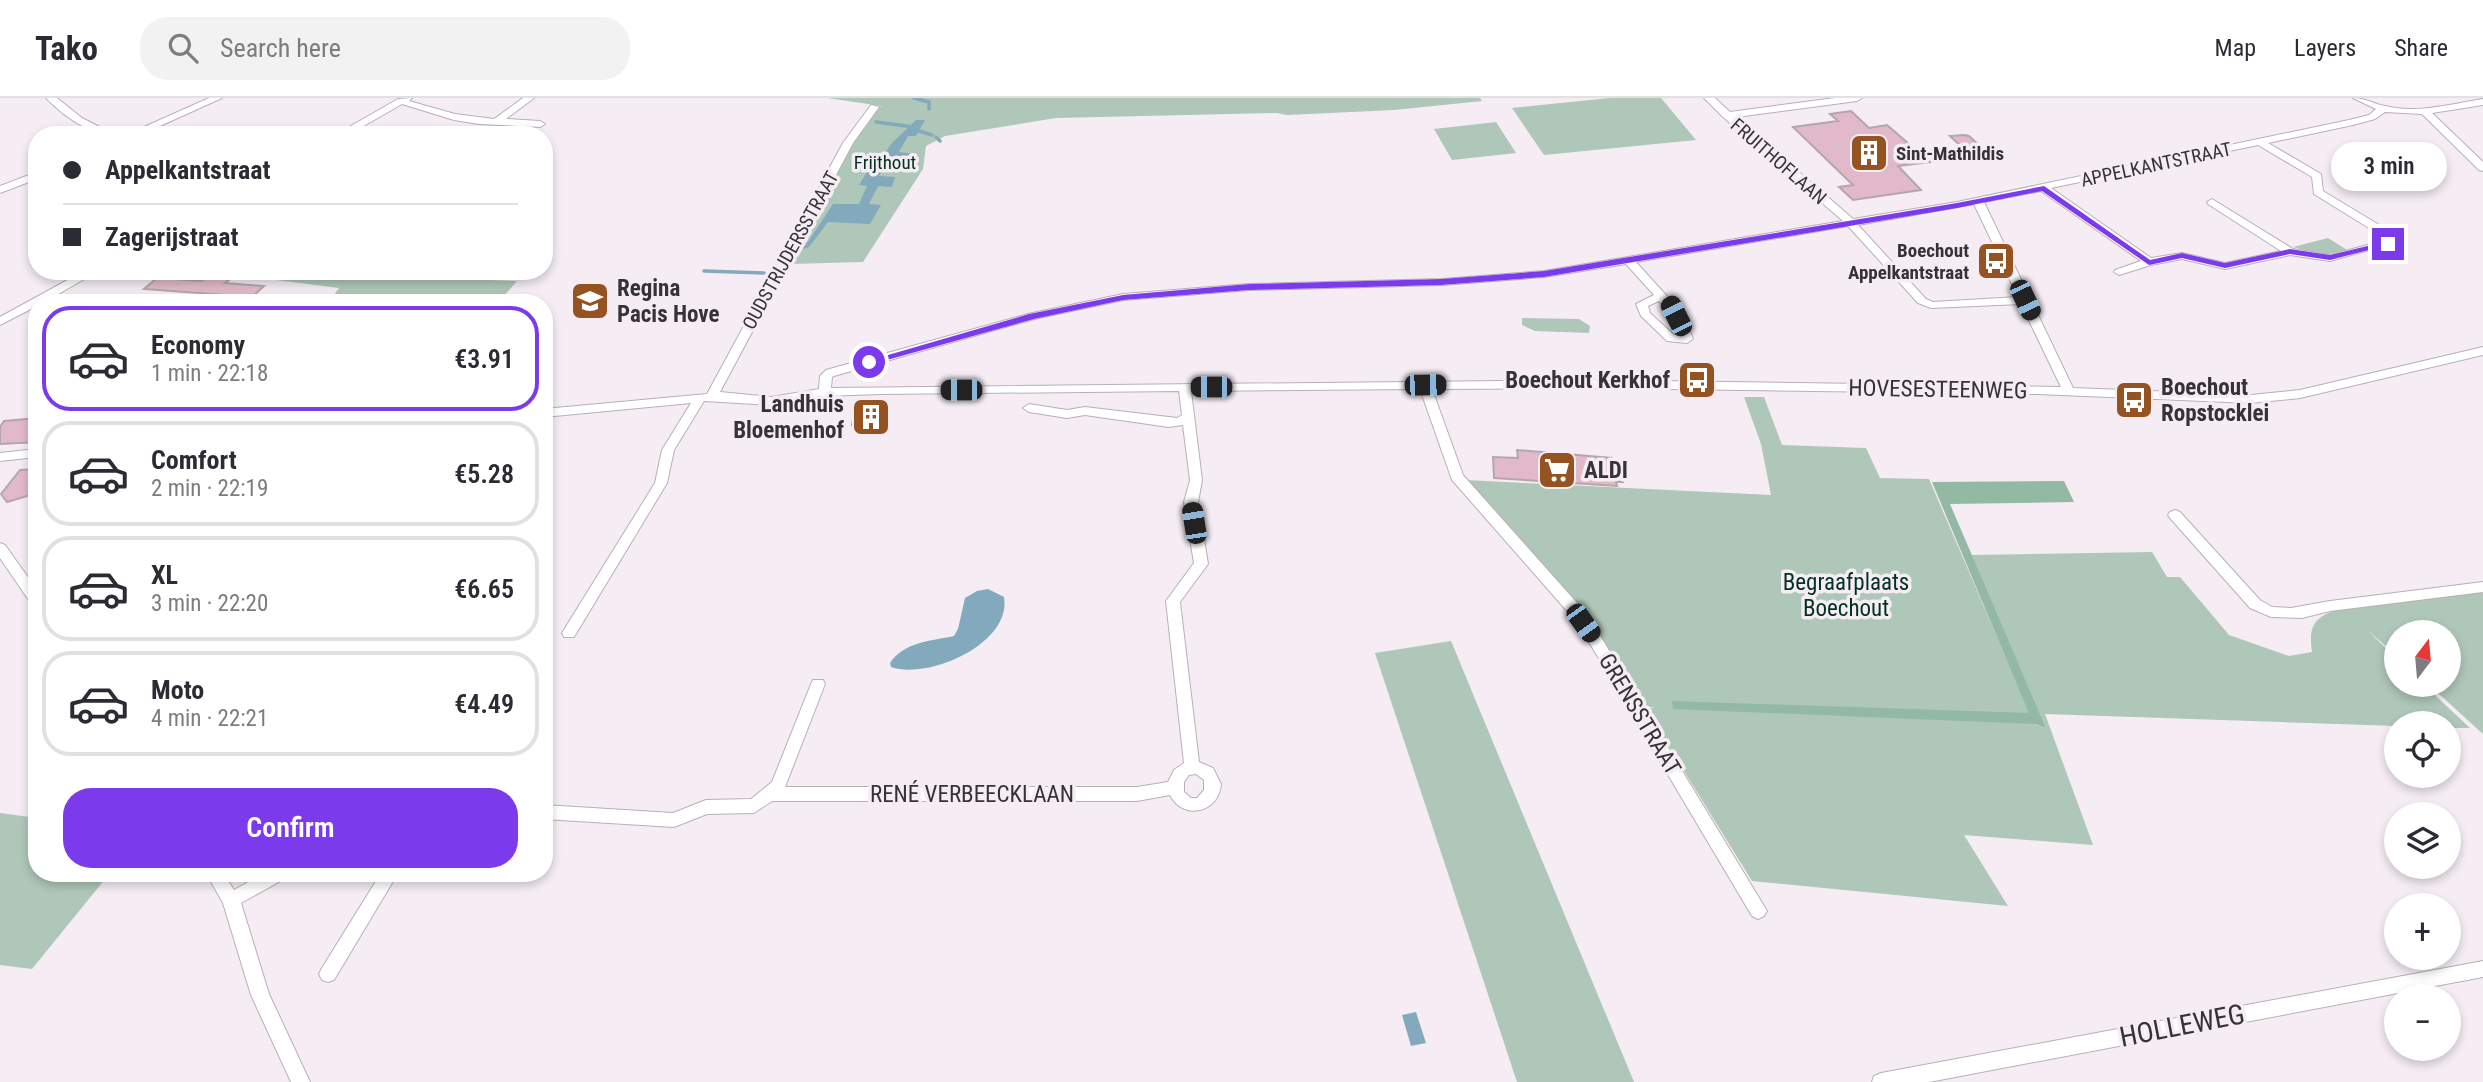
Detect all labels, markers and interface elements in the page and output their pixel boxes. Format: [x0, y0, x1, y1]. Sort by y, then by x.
search box [140, 17, 630, 80]
text: Tako [35, 29, 98, 68]
icon: search [164, 29, 202, 67]
text: Search here [220, 33, 341, 63]
text: Map [2215, 34, 2256, 62]
text: Layers [2294, 34, 2356, 62]
text: Share [2394, 34, 2448, 62]
street label: FRUITHOFLAAN [1726, 113, 1831, 209]
building icon: Sint-Mathildis [1848, 132, 1890, 174]
street label: APPELKANTSTRAAT [2079, 137, 2234, 192]
place label: Sint-Mathildis [1896, 142, 2004, 165]
callout: 3 min [2330, 142, 2446, 192]
park label: Frijthout [854, 151, 916, 174]
text: 3 min [2364, 153, 2414, 180]
text: Appelkantstraat [105, 155, 271, 185]
street label: OUDSTRIJDERSSTRAAT [737, 167, 844, 333]
text: Zagerijstraat [105, 222, 239, 252]
route end [2372, 228, 2404, 260]
place label: Boechout Appelkantstraat [1848, 239, 1969, 284]
bus stop icon: Boechout Appelkantstraat [1975, 240, 2017, 282]
place label: Regina Pacis Hove [617, 275, 719, 328]
car [2007, 277, 2044, 323]
school or university icon: Regina Pacis Hove [569, 280, 611, 322]
car [1658, 293, 1695, 339]
icon: car [67, 327, 130, 390]
text: Economy [151, 330, 245, 360]
text: €3.91 [454, 344, 514, 374]
route start [853, 346, 885, 378]
bus stop icon: Boechout Kerkhof [1676, 359, 1718, 401]
text: 1 min · 22:18 [151, 360, 268, 387]
place label: Boechout Kerkhof [1505, 367, 1670, 394]
car [1404, 374, 1447, 396]
street label: HOVESESTEENWEG [1848, 374, 2028, 405]
place label: Boechout Ropstocklei [2161, 374, 2269, 427]
car [1191, 377, 1233, 398]
bus stop icon: Boechout Ropstocklei [2113, 379, 2155, 421]
car [941, 380, 983, 401]
place label: Landhuis Bloemenhof [733, 391, 844, 444]
building icon: Landhuis Bloemenhof [850, 396, 892, 438]
icon: car [67, 442, 130, 505]
text: Comfort [151, 445, 237, 475]
supermarket icon: ALDI [1536, 449, 1578, 491]
place label: ALDI [1584, 457, 1628, 484]
text: €5.28 [454, 459, 514, 489]
text: 2 min · 22:19 [151, 475, 268, 502]
car [1181, 501, 1208, 545]
icon: car [67, 557, 130, 620]
text: XL [151, 560, 178, 590]
park label: Begraafplaats Boechout [1783, 569, 1909, 622]
text: €6.65 [454, 574, 514, 604]
text: 3 min · 22:20 [151, 590, 268, 617]
car [1563, 600, 1604, 646]
north arrow [2384, 620, 2460, 696]
map controls [2384, 620, 2461, 1061]
street label: GRENSSTRAAT [1593, 649, 1686, 780]
icon: car [67, 672, 130, 735]
text: Moto [151, 675, 204, 705]
text: €4.49 [454, 689, 514, 719]
text: 4 min · 22:21 [151, 705, 268, 732]
button: locate [2384, 711, 2461, 788]
street label: RENÉ VERBEECKLAAN [870, 780, 1074, 808]
button: Confirm [63, 788, 518, 868]
button: layers [2384, 802, 2461, 879]
button: + [2384, 893, 2461, 970]
button: − [2384, 984, 2461, 1061]
street label: HOLLEWEG [2117, 997, 2247, 1054]

